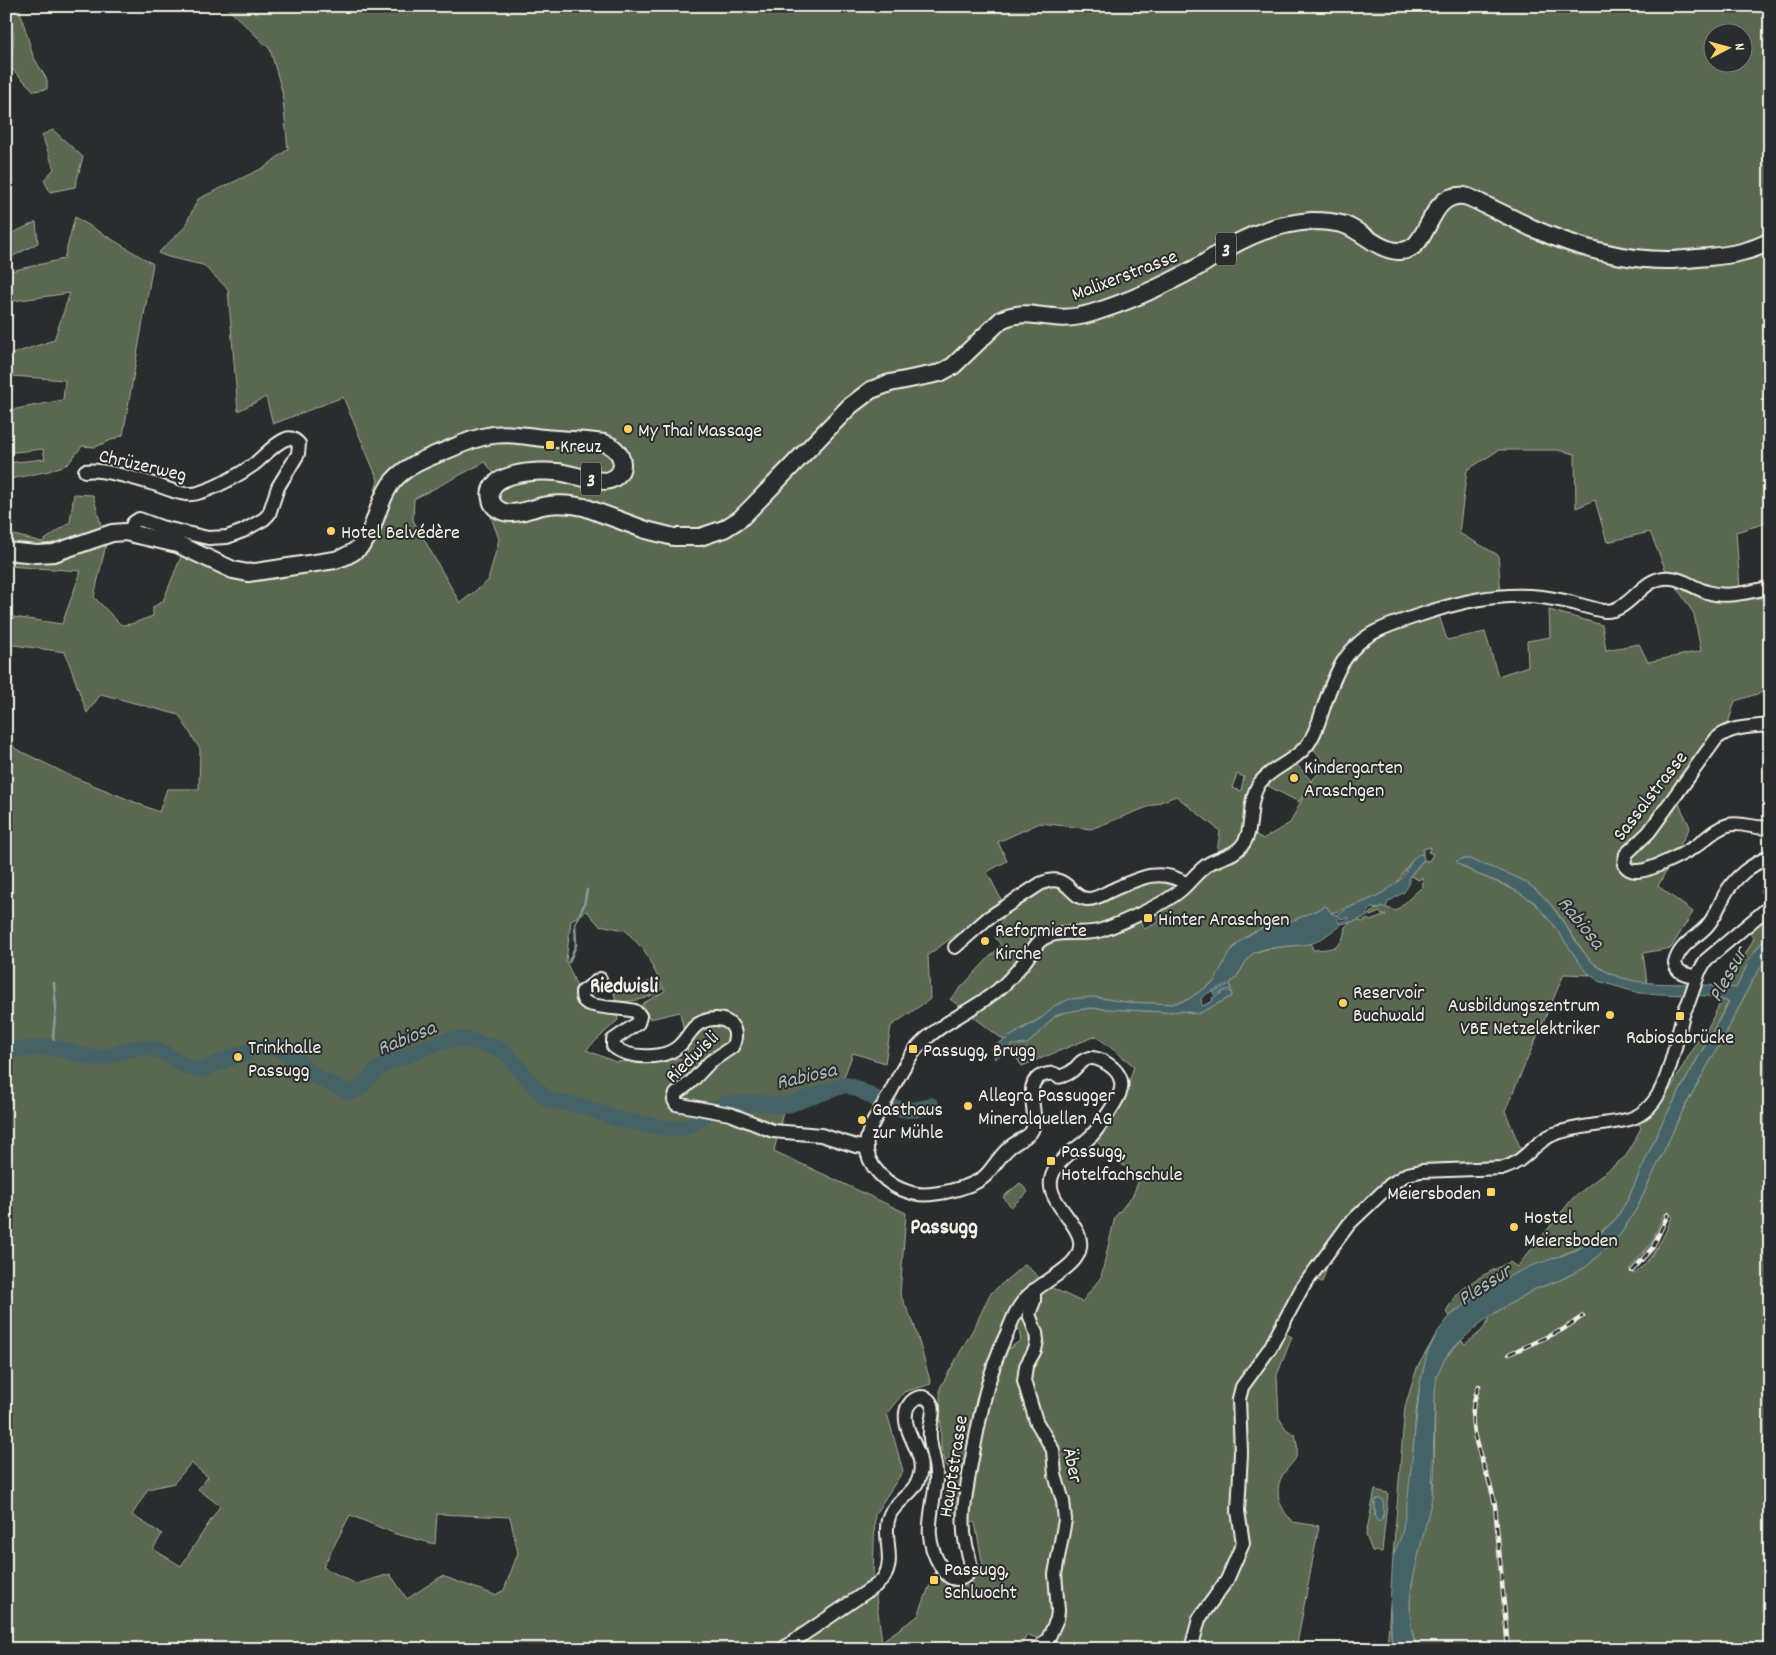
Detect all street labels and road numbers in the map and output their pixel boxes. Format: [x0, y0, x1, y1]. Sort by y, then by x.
road number: 3 [1216, 232, 1236, 266]
street label: Malixerstrasse [1068, 244, 1182, 310]
street label: Chrüzerweg [96, 443, 189, 491]
road number: 3 [581, 462, 601, 496]
street label: Sassalstrasse [1607, 746, 1696, 848]
street label: Riedwisli [660, 1025, 726, 1091]
street label: Hauptstrasse [933, 1413, 977, 1520]
street label: Äber [1054, 1445, 1089, 1486]

